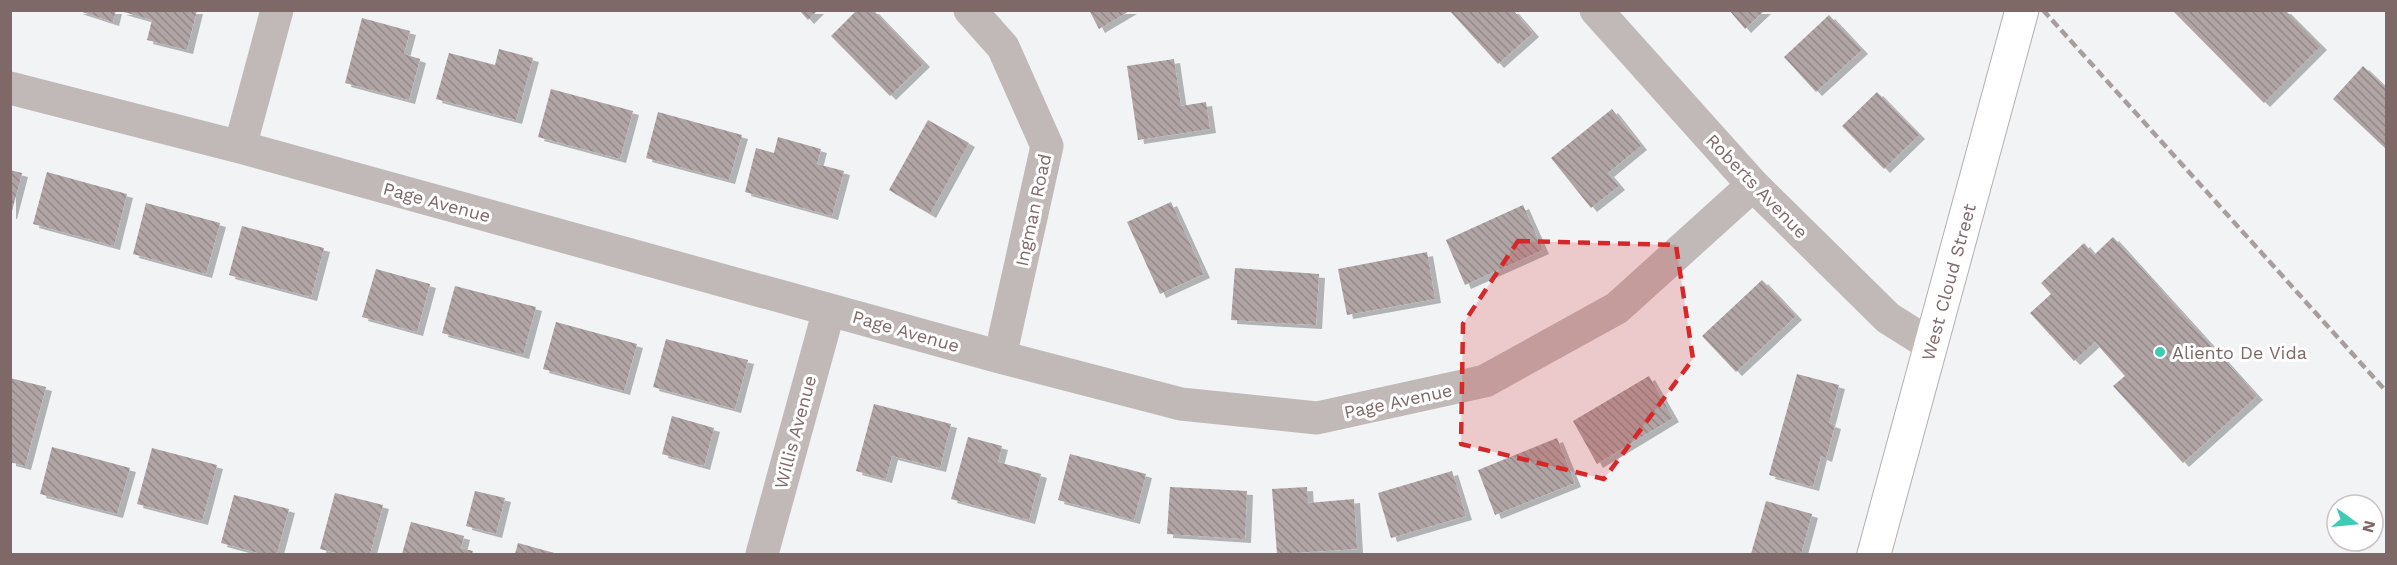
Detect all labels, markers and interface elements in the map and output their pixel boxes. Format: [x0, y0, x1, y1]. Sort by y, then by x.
street label: Roberts Avenue [1702, 129, 1812, 243]
street label: Ingman Road [1011, 152, 1055, 268]
street label: Page Avenue [381, 178, 493, 226]
street label: West Cloud Street [1917, 201, 1980, 363]
street label: Page Avenue [850, 306, 962, 356]
place label: Aliento De Vida [2172, 342, 2307, 363]
marker: Aliento De Vida [2153, 345, 2167, 359]
street label: Willis Avenue [770, 373, 820, 491]
street label: Page Avenue [1342, 379, 1454, 423]
north arrow [2325, 493, 2385, 553]
text: N [2358, 519, 2380, 535]

